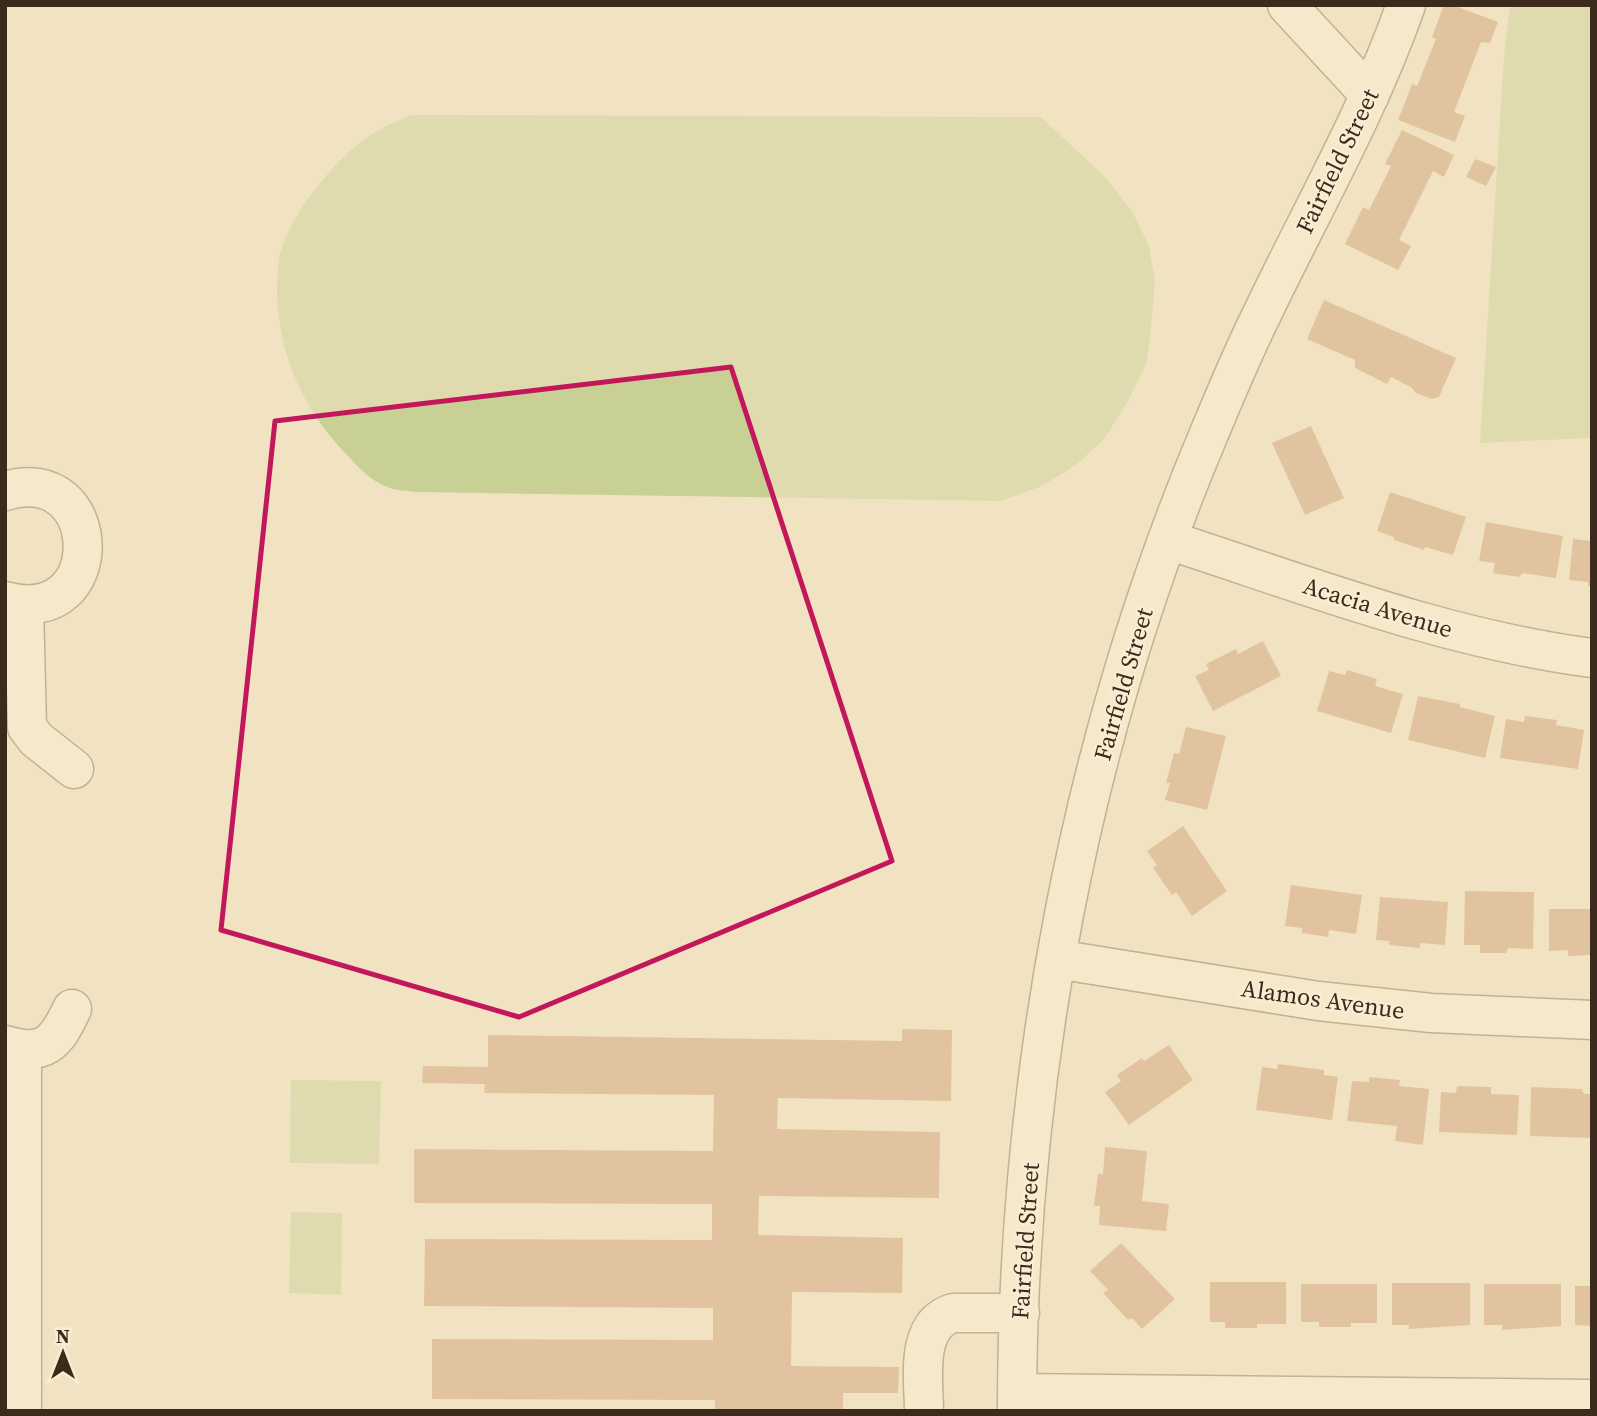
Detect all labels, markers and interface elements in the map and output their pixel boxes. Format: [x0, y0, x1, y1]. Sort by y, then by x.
street label: Fairfield Street [1288, 83, 1386, 239]
street label: Acacia Avenue [1299, 569, 1457, 645]
street label: Fairfield Street [1085, 604, 1161, 764]
street label: Alamos Avenue [1239, 971, 1407, 1027]
street label: Fairfield Street [1003, 1161, 1047, 1321]
north arrow [28, 1318, 98, 1388]
text: N [56, 1323, 70, 1349]

